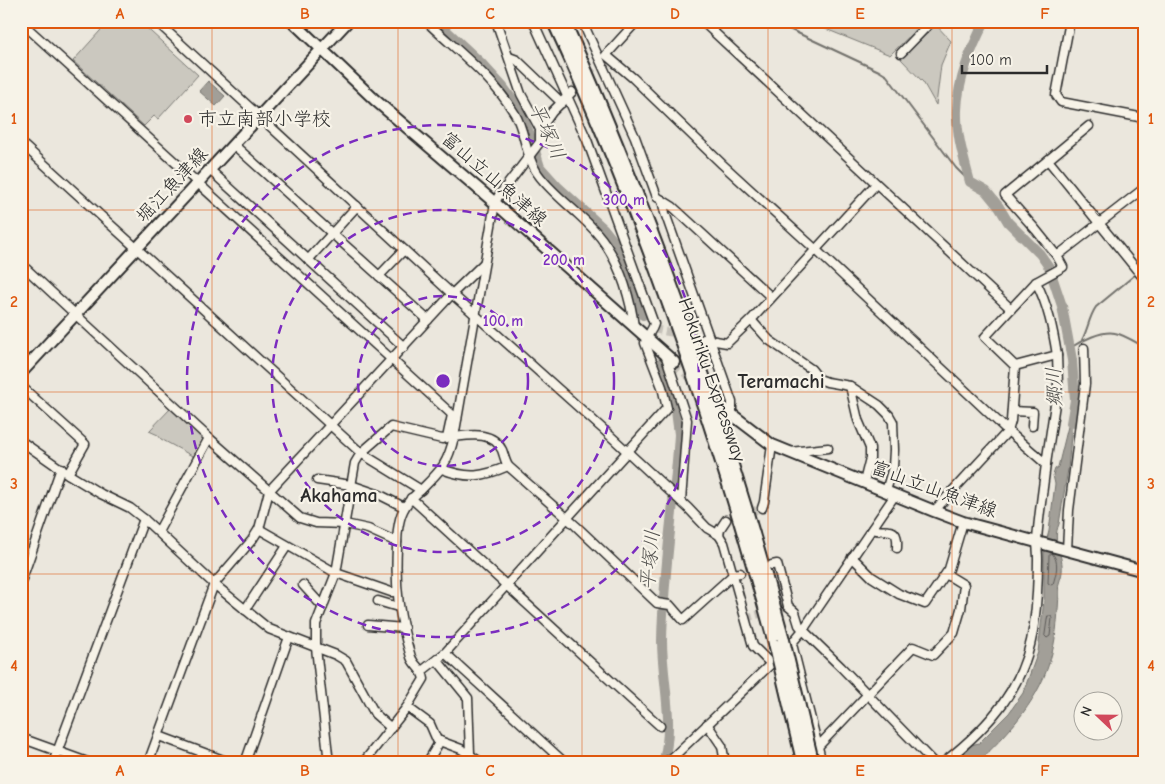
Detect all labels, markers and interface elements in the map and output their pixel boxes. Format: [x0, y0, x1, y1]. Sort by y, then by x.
text: A [116, 5, 125, 23]
text: B [300, 5, 310, 23]
text: C [485, 5, 495, 23]
text: D [670, 5, 680, 23]
text: E [855, 5, 865, 23]
text: F [1040, 5, 1050, 23]
scale bar [962, 42, 1048, 74]
text: 100 m [970, 51, 1012, 69]
water label: 平塚川 [524, 99, 570, 163]
place label: 市立南部小学校 [198, 108, 331, 130]
text: 1 [11, 110, 17, 128]
text: 1 [1148, 110, 1154, 128]
marker: 市立南部小学校 [182, 113, 194, 125]
street label: 富山立山魚津線 [437, 127, 551, 231]
street label: 堀江魚津線 [132, 143, 212, 227]
text: 300 m [603, 191, 645, 209]
text: 200 m [543, 251, 585, 269]
text: 2 [10, 293, 18, 311]
text: 2 [1147, 293, 1155, 311]
street label: Hokuriku Expressway [674, 295, 751, 465]
text: 100 m [483, 312, 523, 330]
water label: 郷川 [1042, 367, 1066, 407]
district label: Teramachi [737, 370, 825, 393]
centre of rings [434, 372, 452, 390]
street label: 富山立山魚津線 [868, 456, 1000, 522]
text: 3 [10, 475, 18, 493]
text: 3 [1147, 475, 1155, 493]
district label: Akahama [300, 484, 378, 507]
water label: 平塚川 [636, 529, 664, 591]
text: 4 [10, 657, 18, 675]
text: 4 [1147, 657, 1155, 675]
north arrow [1072, 692, 1122, 742]
text: N [1077, 704, 1096, 719]
text: A [116, 762, 125, 780]
text: B [300, 762, 310, 780]
text: C [485, 762, 495, 780]
text: D [670, 762, 680, 780]
text: E [855, 762, 865, 780]
text: F [1040, 762, 1050, 780]

